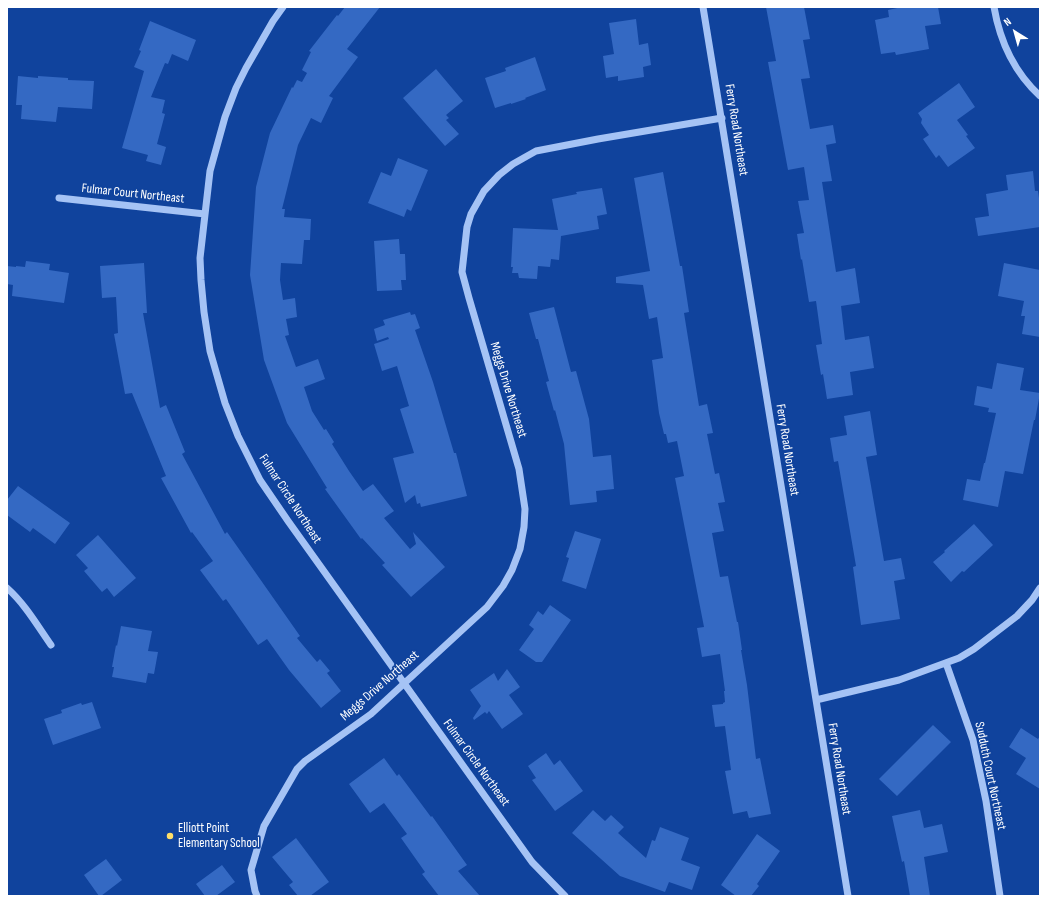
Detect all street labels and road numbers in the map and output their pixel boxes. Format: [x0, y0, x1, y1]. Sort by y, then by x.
street label: Ferry Road Northeast [721, 83, 751, 177]
street label: Fulmar Court Northeast [81, 181, 185, 207]
street label: Meggs Drive Northeast [486, 340, 530, 440]
street label: Ferry Road Northeast [772, 403, 802, 497]
street label: Fulmar Circle Northeast [255, 451, 325, 547]
street label: Meggs Drive Northeast [337, 648, 423, 724]
street label: Fulmar Circle Northeast [439, 717, 513, 809]
street label: Sudduth Court Northeast [971, 721, 1009, 831]
street label: Ferry Road Northeast [824, 722, 854, 816]

